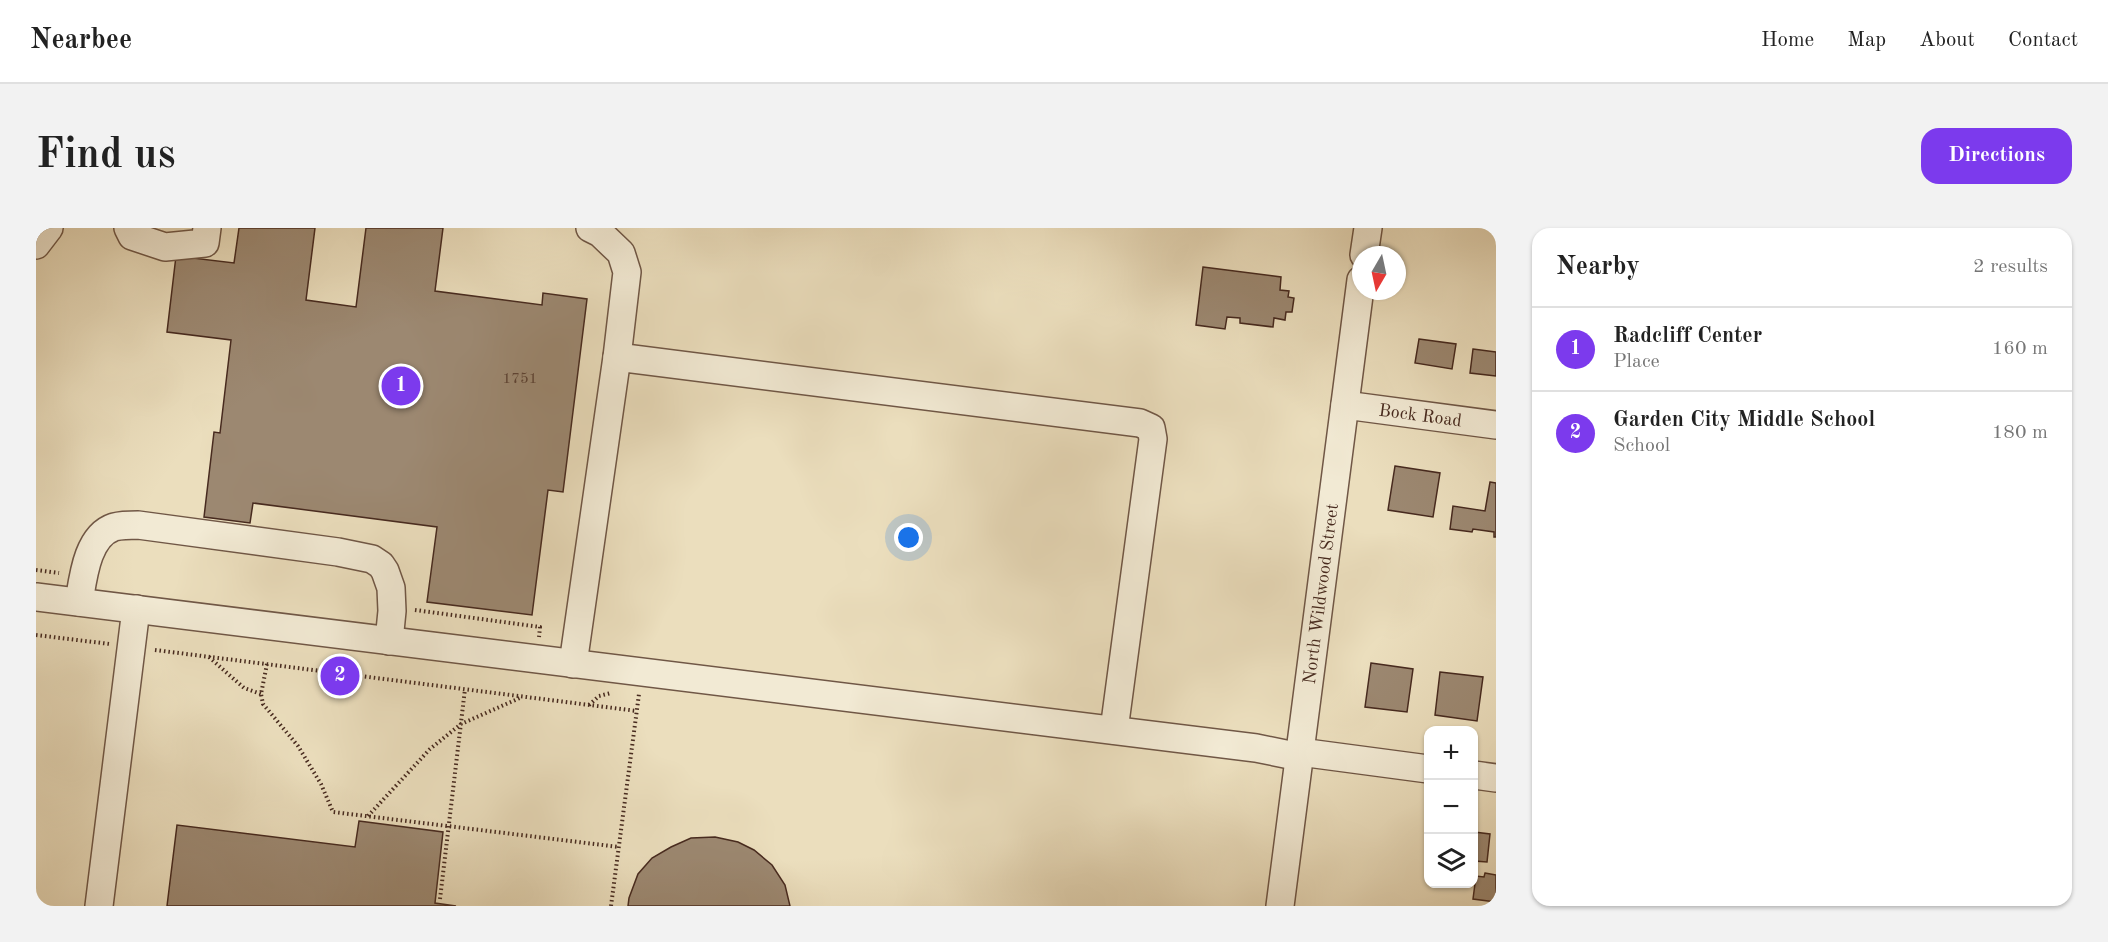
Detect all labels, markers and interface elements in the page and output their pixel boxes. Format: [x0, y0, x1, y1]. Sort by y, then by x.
text: Nearbee [30, 27, 132, 55]
text: Home [1761, 30, 1814, 51]
text: Map [1847, 30, 1886, 51]
text: About [1919, 30, 1975, 51]
text: Contact [2008, 30, 2078, 51]
button: Directions [1921, 128, 2072, 184]
text: Find us [36, 135, 175, 177]
north arrow [1352, 246, 1406, 300]
text: Nearby [1556, 254, 1640, 280]
text: 2 results [1973, 257, 2048, 277]
text: Radcliff Center [1613, 325, 1762, 347]
text: 1 [1570, 339, 1581, 359]
text: 160 m [1992, 339, 2048, 359]
text: Place [1613, 352, 1660, 372]
pin: 1 [382, 364, 421, 408]
house number: 1751 [503, 372, 537, 387]
street label: Bock Road [1378, 402, 1463, 430]
text: Garden City Middle School [1613, 409, 1875, 431]
text: 2 [1570, 423, 1581, 443]
text: 180 m [1992, 423, 2048, 443]
text: School [1613, 436, 1670, 456]
street label: North Wildwood Street [1301, 502, 1342, 685]
your location [894, 523, 923, 552]
pin: 2 [320, 654, 360, 698]
map controls [1424, 726, 1478, 888]
button: + [1424, 726, 1478, 780]
button: − [1424, 780, 1478, 834]
button: layers [1424, 834, 1478, 888]

